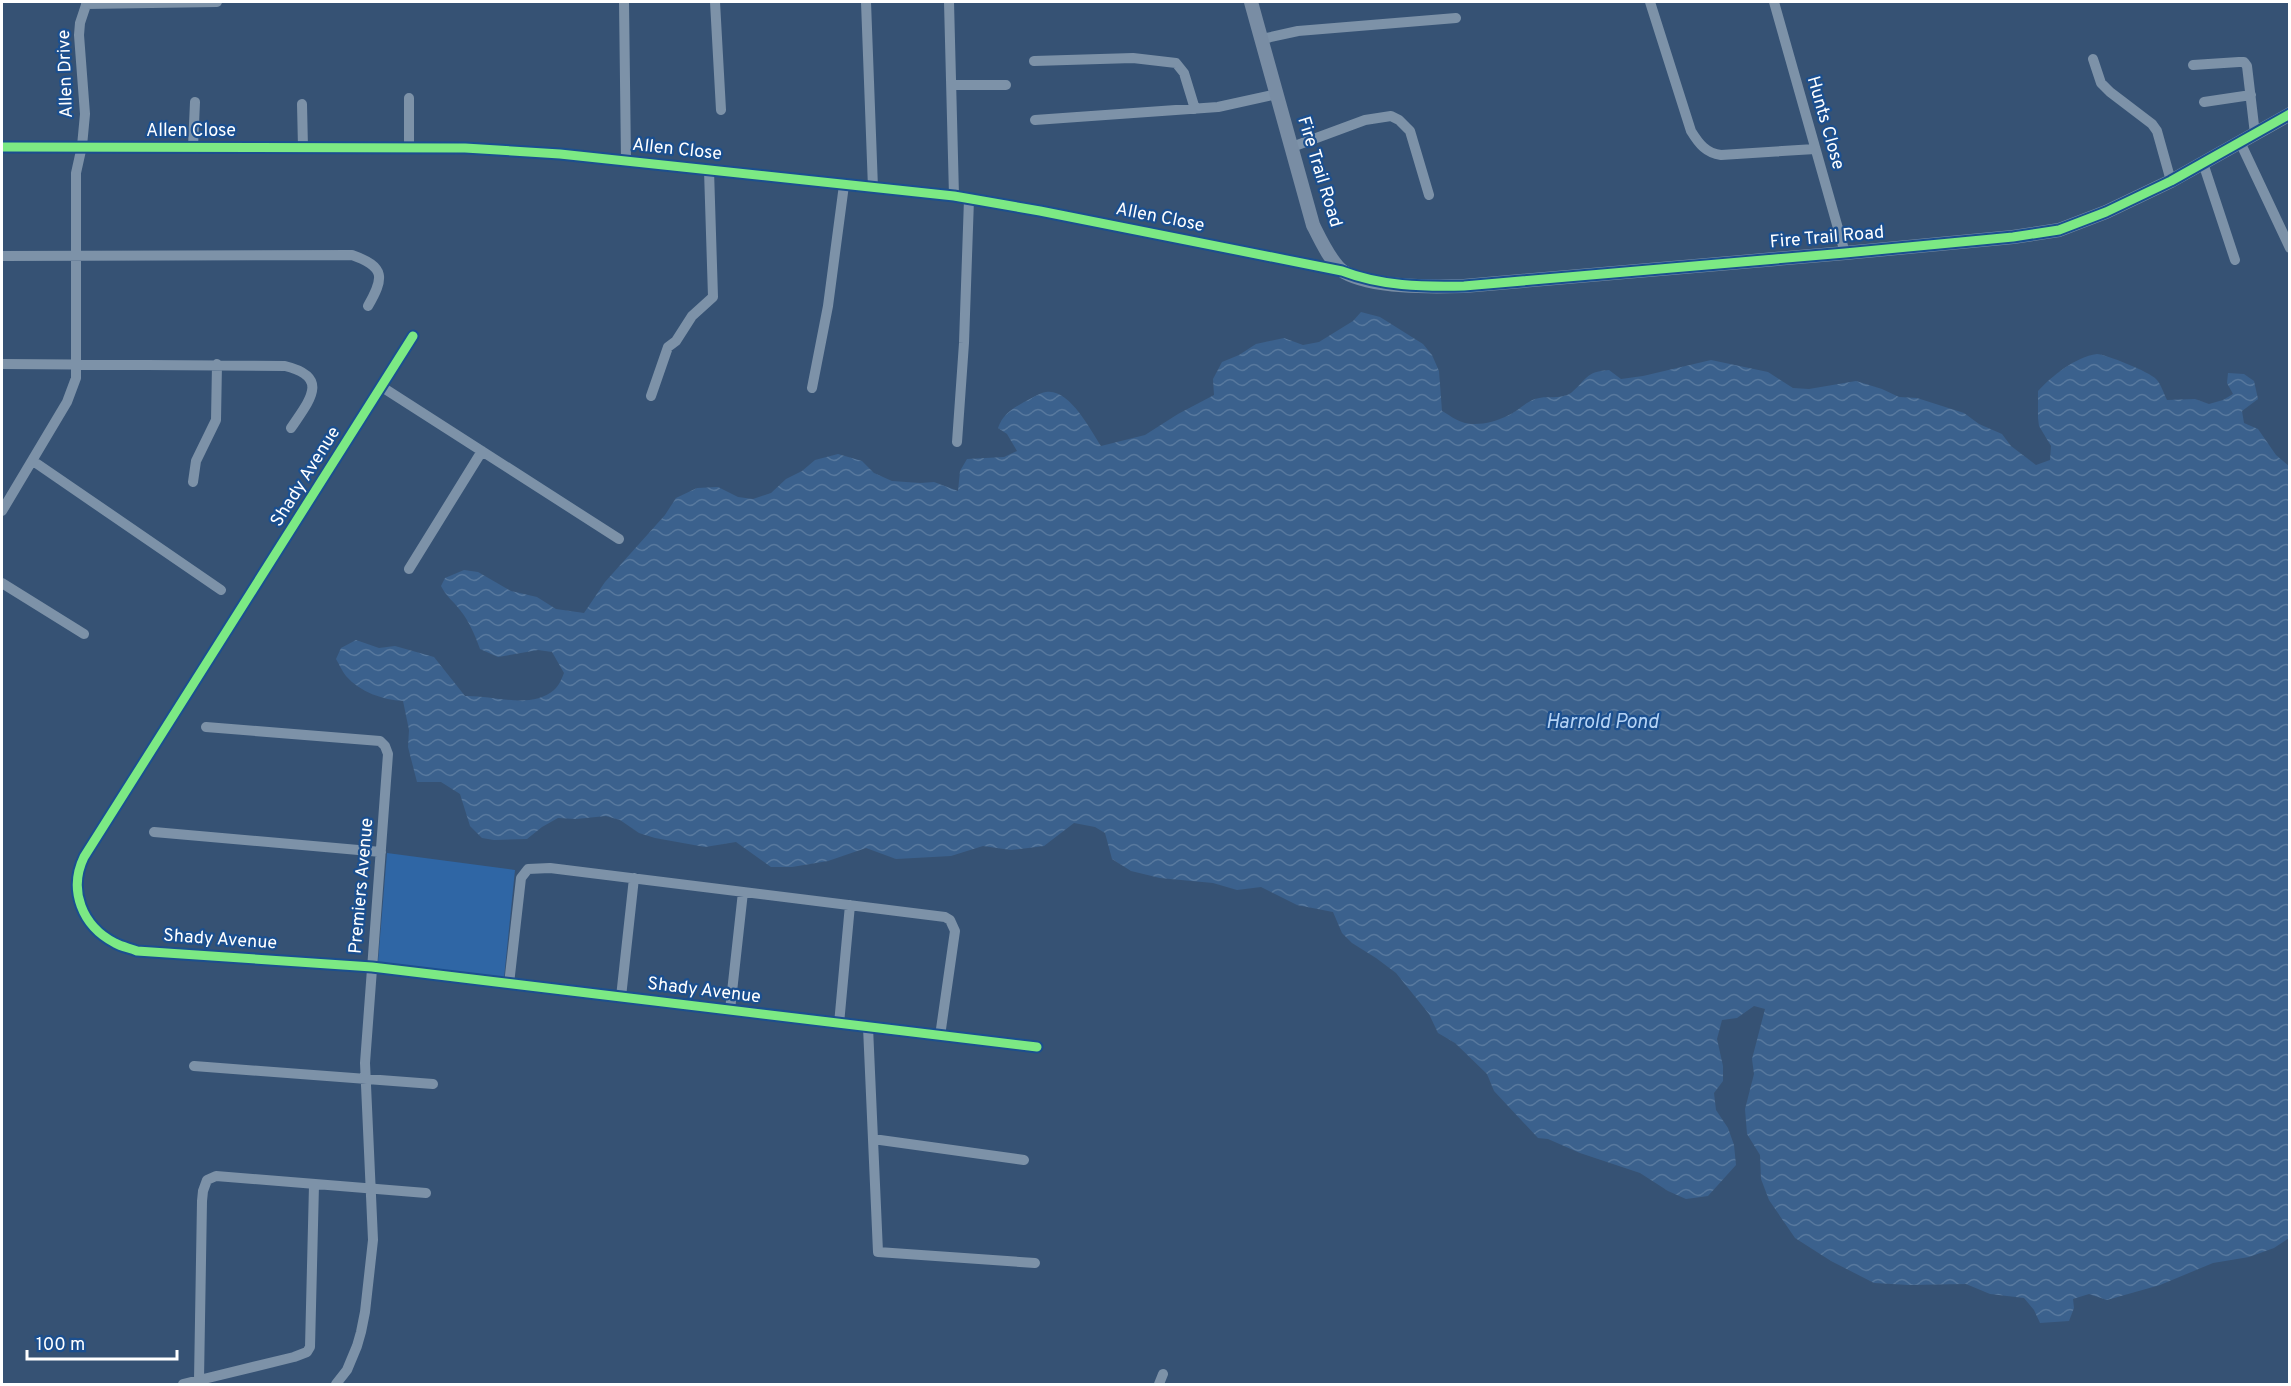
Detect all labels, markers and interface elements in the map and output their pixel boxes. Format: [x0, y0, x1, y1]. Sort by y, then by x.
street label: Allen Drive [53, 29, 79, 119]
street label: Hunts Close [1801, 74, 1849, 172]
street label: Fire Trail Road [1291, 114, 1347, 230]
street label: Allen Close [146, 120, 236, 143]
street label: Allen Close [631, 134, 723, 166]
street label: Allen Close [1114, 198, 1206, 238]
street label: Fire Trail Road [1769, 222, 1885, 254]
street label: Shady Avenue [266, 423, 346, 531]
water label: Harrold Pond [1546, 710, 1659, 736]
street label: Premiers Avenue [345, 817, 379, 955]
street label: Shady Avenue [162, 925, 278, 955]
street label: Shady Avenue [646, 973, 762, 1009]
scale bar [27, 1323, 177, 1361]
text: 100 m [36, 1334, 85, 1357]

